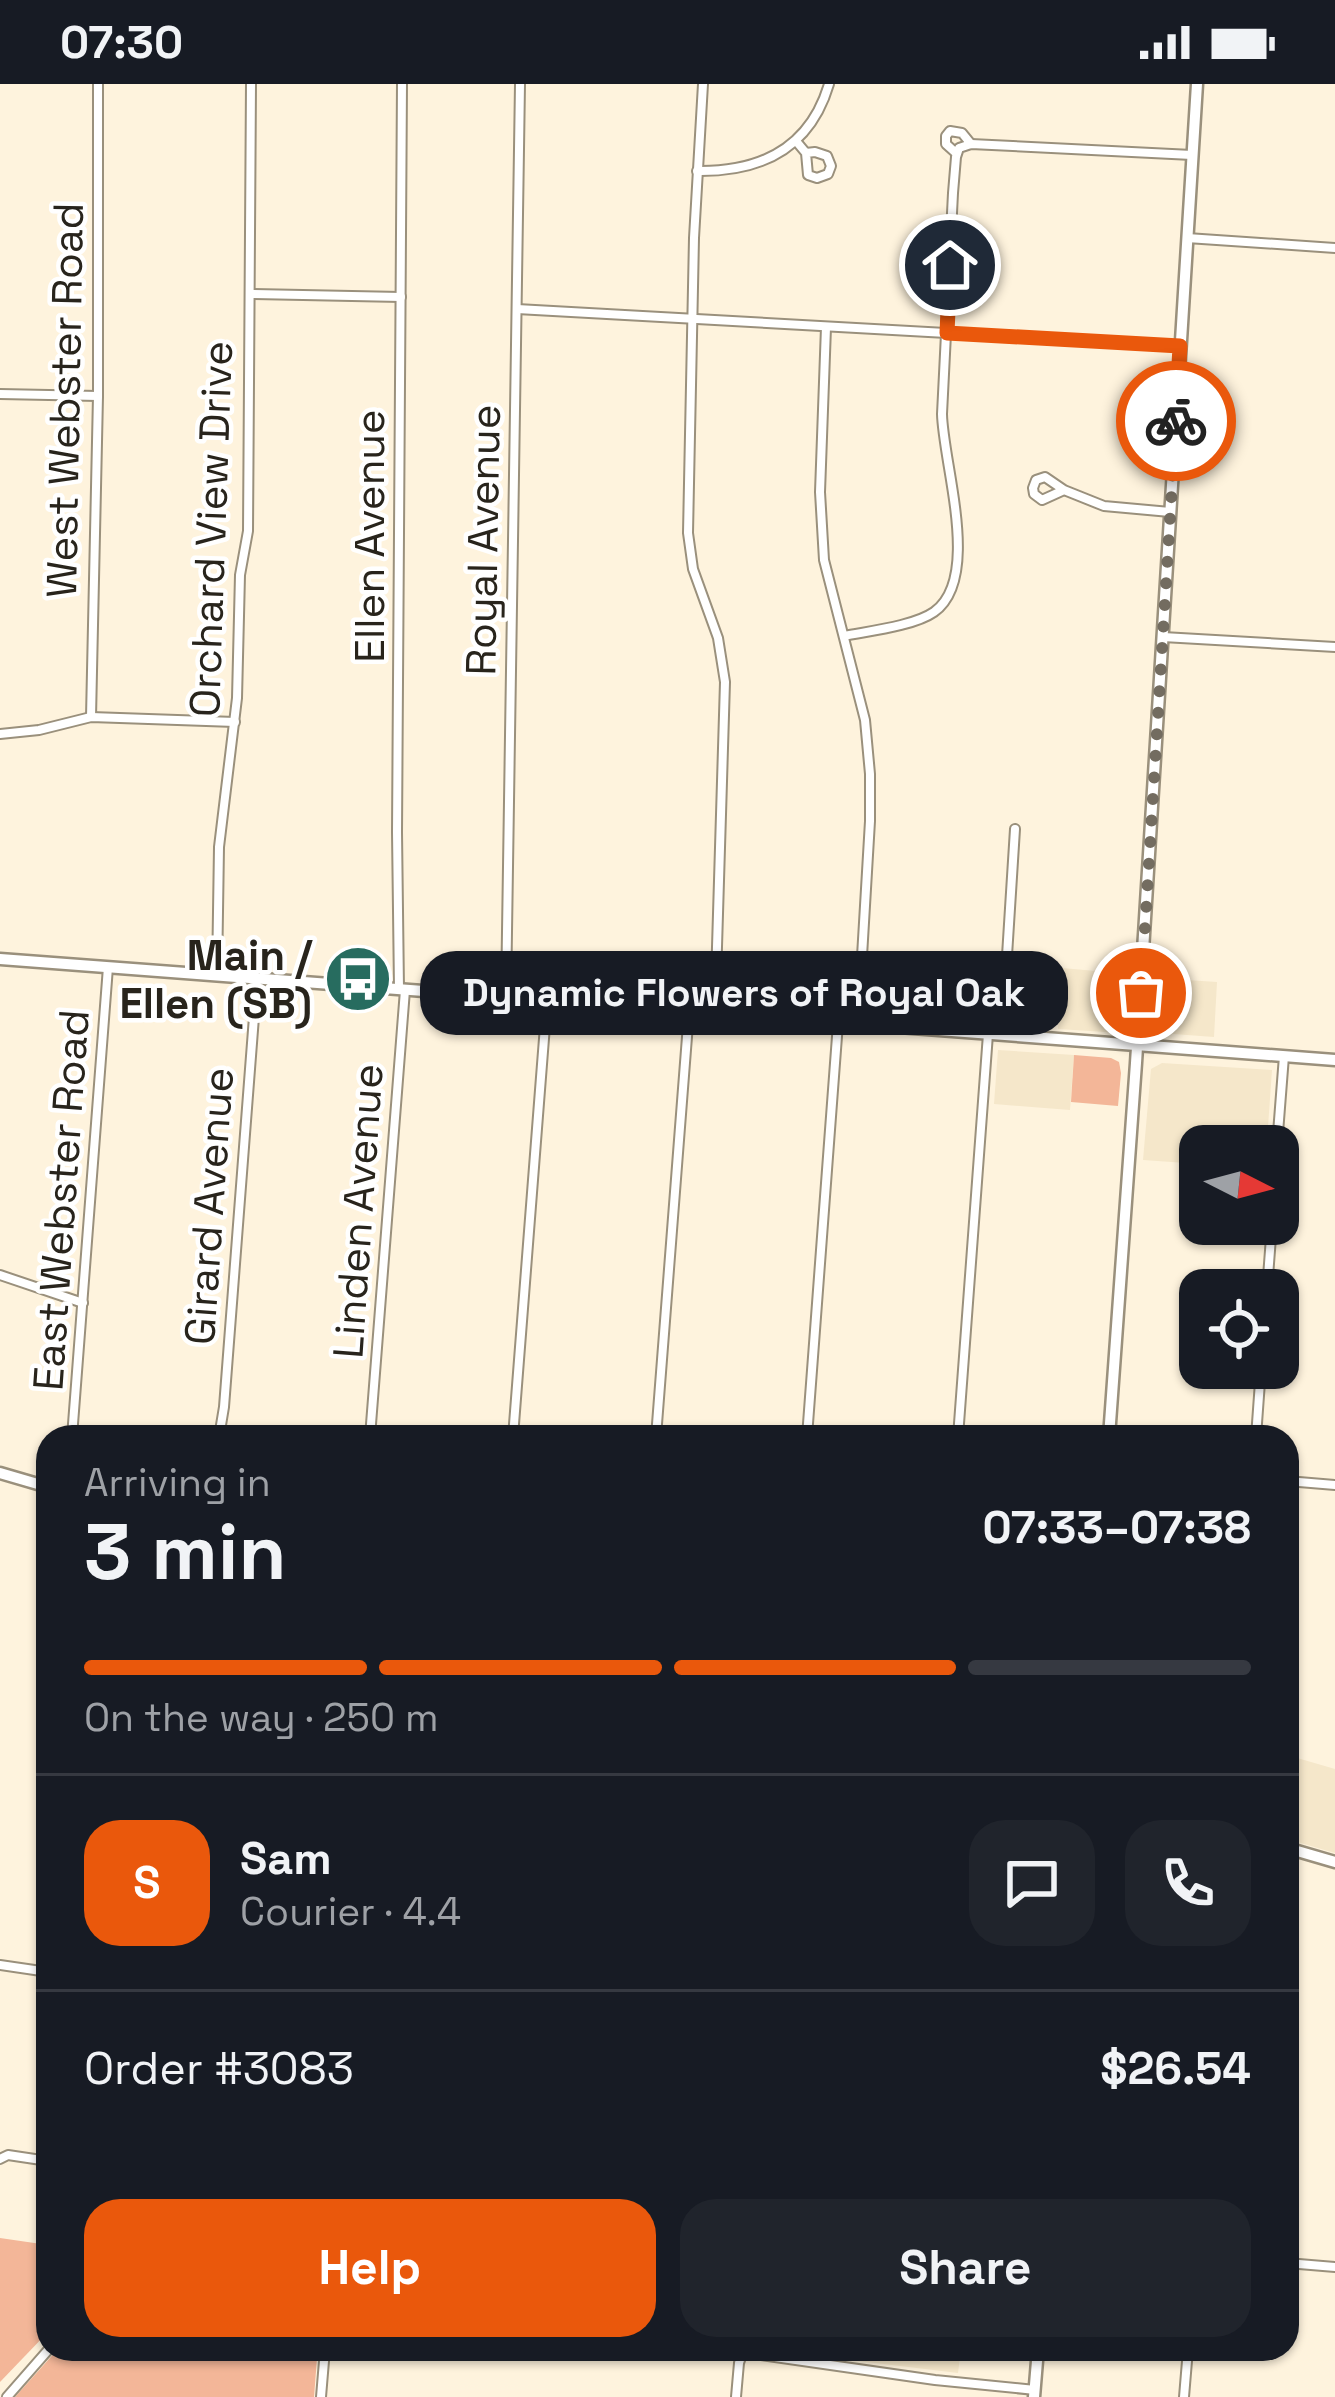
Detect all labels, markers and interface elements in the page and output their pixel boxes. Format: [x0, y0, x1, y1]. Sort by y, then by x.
text: 07:30 [60, 14, 183, 71]
street label: West Webster Road [35, 202, 95, 598]
pin [899, 214, 1001, 316]
icon: home [917, 232, 983, 298]
street label: Orchard View Drive [178, 340, 244, 718]
courier [1116, 361, 1236, 481]
icon: bike [1143, 388, 1209, 454]
street label: Royal Avenue [454, 404, 512, 676]
street label: Ellen Avenue [343, 409, 396, 663]
place label: Main / Ellen (SB) [120, 929, 313, 1030]
pin [1090, 942, 1192, 1044]
bus stop icon: Main / Ellen (SB) [323, 944, 393, 1014]
callout: Dynamic Flowers of Royal Oak [421, 951, 1069, 1035]
icon: bag [1108, 960, 1174, 1026]
text: Dynamic Flowers of Royal Oak [463, 968, 1025, 1017]
street label: East Webster Road [21, 1008, 101, 1392]
street label: Linden Avenue [321, 1062, 395, 1360]
street label: Girard Avenue [173, 1065, 245, 1347]
north arrow [1179, 1125, 1299, 1245]
map controls [1179, 1125, 1299, 1389]
button: locate [1179, 1269, 1299, 1389]
text: Arriving in [84, 1458, 271, 1507]
text: 07:33–07:38 [982, 1499, 1251, 1556]
text: 3 min [84, 1502, 287, 1602]
text: On the way · 250 m [84, 1693, 438, 1742]
button: chat [969, 1820, 1095, 1946]
button: phone [1125, 1820, 1251, 1946]
text: Sam [240, 1830, 332, 1887]
text: S [133, 1854, 161, 1911]
text: Courier · 4.4 [240, 1887, 461, 1936]
text: Order #3083 [84, 2040, 354, 2097]
text: $26.54 [1100, 2040, 1251, 2097]
button: Help [84, 2199, 656, 2337]
button: Share [680, 2199, 1251, 2337]

